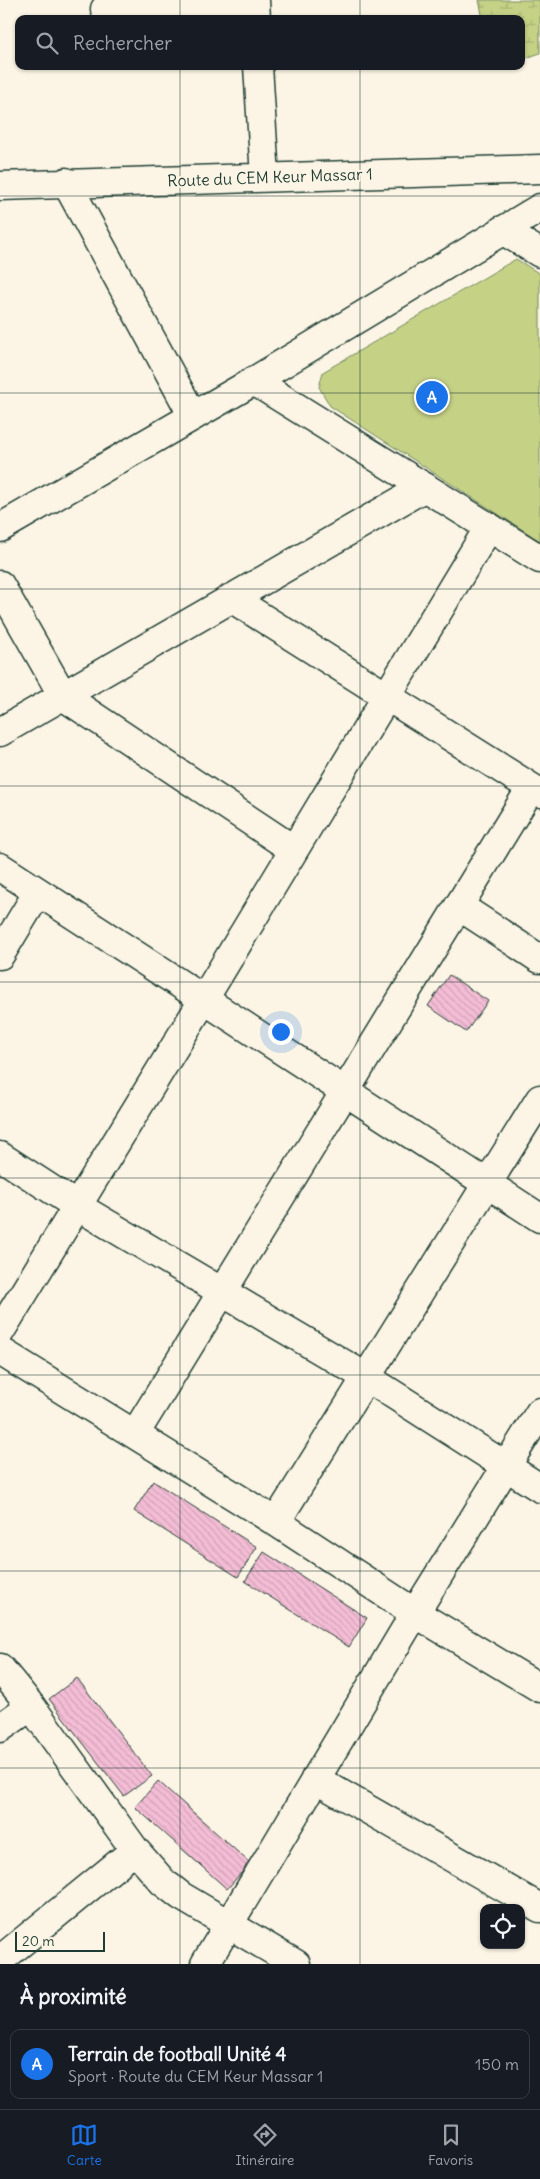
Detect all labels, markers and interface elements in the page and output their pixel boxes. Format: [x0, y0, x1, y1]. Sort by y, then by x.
search box [15, 15, 525, 70]
icon: search [33, 29, 61, 57]
text: Rechercher [73, 31, 172, 55]
street label: Route du CEM Keur Massar 1 [167, 163, 373, 191]
pin: A [416, 378, 448, 416]
your location [268, 1019, 294, 1045]
map controls [480, 1904, 525, 1949]
button: locate [480, 1904, 525, 1949]
scale bar [15, 1929, 105, 1952]
text: 20 m [22, 1932, 55, 1950]
text: À proximité [20, 1983, 127, 2010]
text: Terrain de football Unité 4 [68, 2042, 287, 2066]
text: A [32, 2054, 42, 2074]
text: 150 m [475, 2054, 519, 2074]
text: Sport · Route du CEM Keur Massar 1 [68, 2066, 323, 2086]
tab: Carte [67, 2121, 102, 2169]
tab: Itinéraire [235, 2121, 294, 2169]
tab: Favoris [428, 2121, 473, 2169]

